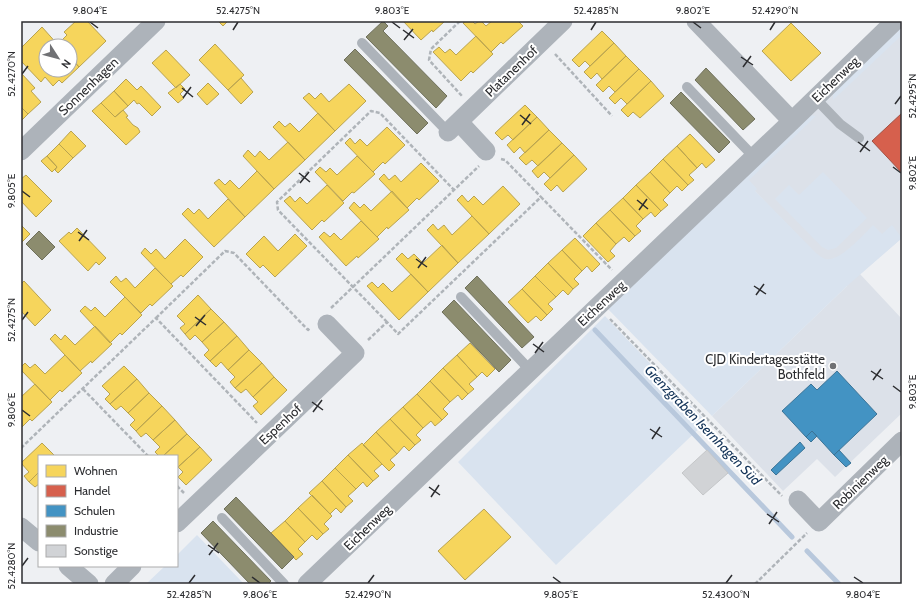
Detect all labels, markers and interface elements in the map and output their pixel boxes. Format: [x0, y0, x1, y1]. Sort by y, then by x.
text: 9.804°E [73, 4, 108, 17]
text: 52.4275°N [216, 4, 260, 17]
text: 9.803°E [375, 4, 410, 17]
text: 52.4285°N [573, 4, 619, 17]
text: 9.802°E [676, 4, 711, 17]
text: 52.4290°N [752, 4, 798, 17]
north arrow [38, 38, 78, 78]
street label: Platanenhof [481, 42, 541, 100]
text: 52.4270°N [5, 51, 18, 97]
street label: Eichenweg [808, 52, 862, 105]
street label: Sonnenhagen [55, 54, 121, 118]
text: N [58, 57, 74, 71]
text: 52.4295°N [906, 74, 919, 118]
text: 9.802°E [906, 155, 919, 190]
text: 9.805°E [5, 173, 18, 208]
street label: Eichenweg [574, 277, 629, 329]
text: 52.4275°N [5, 298, 18, 342]
place label: CJD Kindertagesstätte Bothfeld [705, 351, 825, 382]
water label: Grenzgraben Isernhagen Süd [641, 361, 766, 489]
marker: CJD Kindertagesstätte Bothfeld [828, 361, 838, 371]
text: 9.803°E [906, 374, 919, 409]
text: 9.806°E [5, 392, 18, 427]
street label: Espenhof [255, 400, 305, 448]
street label: Robinienweg [829, 451, 891, 512]
legend [38, 455, 178, 567]
text: Wohnen [74, 463, 118, 478]
text: Handel [74, 483, 111, 498]
street label: Eichenweg [340, 500, 394, 553]
text: Schulen [74, 503, 115, 518]
text: Industrie [74, 523, 118, 538]
text: 52.4280°N [5, 543, 18, 589]
text: Sonstige [74, 543, 118, 558]
text: 52.4285°N [166, 588, 212, 601]
text: 9.806°E [243, 588, 278, 601]
text: 52.4290°N [345, 588, 391, 601]
text: 9.805°E [544, 588, 579, 601]
text: 52.4300°N [702, 588, 750, 601]
text: 9.804°E [846, 588, 881, 601]

